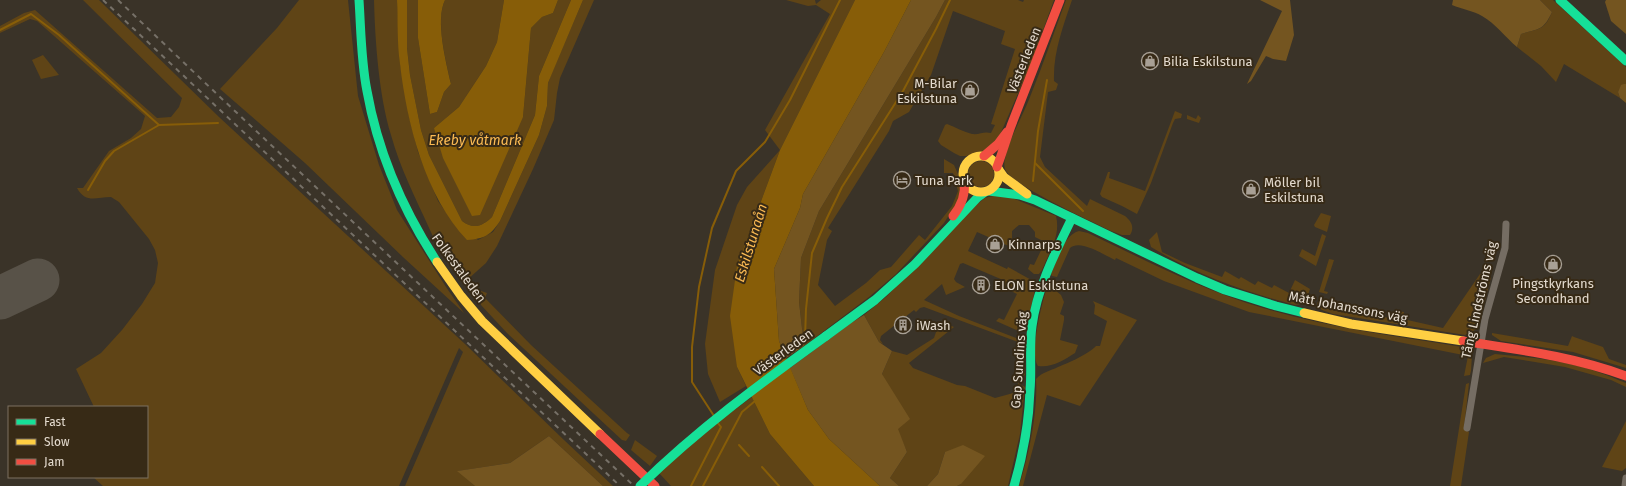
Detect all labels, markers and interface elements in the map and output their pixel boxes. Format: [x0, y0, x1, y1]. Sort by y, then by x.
street label: Västerleden [1004, 25, 1044, 95]
shop icon: Bilia Eskilstuna [1140, 51, 1160, 71]
place label: Bilia Eskilstuna [1163, 54, 1253, 69]
place label: M-Bilar Eskilstuna [897, 76, 957, 106]
shop icon: M-Bilar Eskilstuna [960, 80, 980, 100]
water label: Ekeby våtmark [428, 132, 522, 149]
hotel icon: Tuna Park [892, 170, 912, 190]
place label: Tuna Park [915, 173, 973, 188]
place label: Möller bil Eskilstuna [1264, 175, 1324, 205]
shop icon: Möller bil Eskilstuna [1241, 179, 1261, 199]
water label: Eskilstunaån [731, 202, 771, 284]
street label: Folkestaleden [429, 230, 489, 306]
shop icon: Kinnarps [985, 234, 1005, 254]
place label: Kinnarps [1008, 237, 1060, 252]
street label: Tång Lindströms väg [1458, 240, 1500, 360]
shop icon: Pingstkyrkans Secondhand [1543, 254, 1563, 274]
building icon: ELON Eskilstuna [971, 275, 991, 295]
place label: Pingstkyrkans Secondhand [1512, 276, 1594, 306]
place label: ELON Eskilstuna [994, 278, 1088, 293]
street label: Mått Johanssons väg [1287, 288, 1409, 326]
street label: Gap Sundins väg [1008, 311, 1030, 409]
building icon: iWash [893, 315, 913, 335]
place label: iWash [916, 318, 951, 333]
street label: Västerleden [750, 325, 816, 379]
legend [8, 406, 148, 478]
text: Fast [44, 415, 66, 429]
text: Slow [44, 435, 70, 449]
text: Jam [44, 455, 64, 469]

